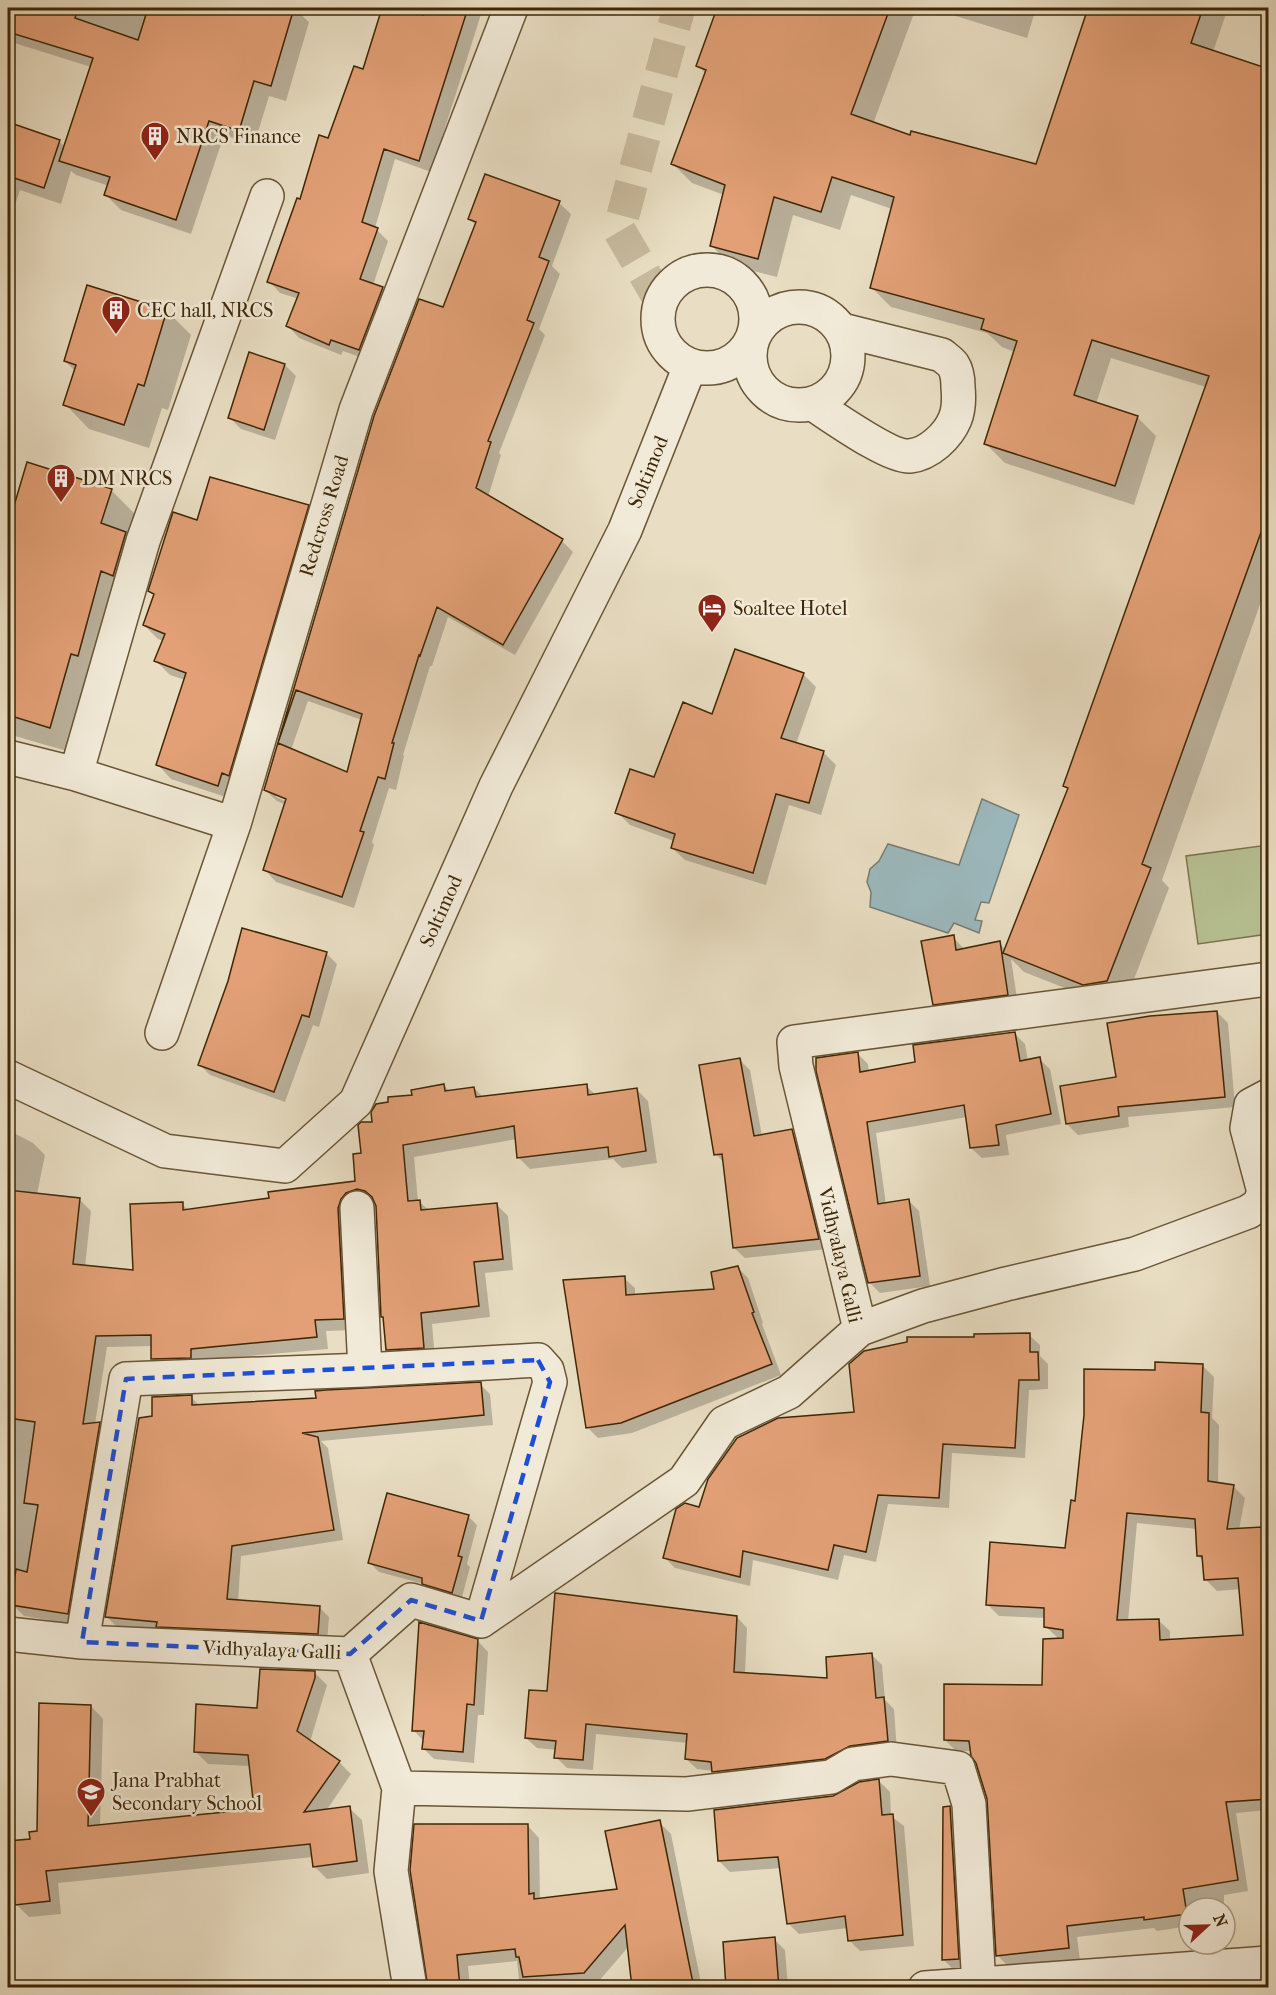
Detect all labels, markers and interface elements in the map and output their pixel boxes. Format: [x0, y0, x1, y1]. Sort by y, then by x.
building icon: NRCS Finance [139, 120, 171, 162]
place label: NRCS Finance [176, 125, 301, 148]
building icon: CEC hall, NRCS [100, 294, 132, 336]
place label: CEC hall, NRCS [137, 299, 273, 322]
street label: Soltimod [623, 431, 673, 512]
street label: Redcross Road [295, 451, 354, 580]
building icon: DM NRCS [45, 462, 77, 504]
place label: DM NRCS [82, 467, 172, 490]
hotel icon: Soaltee Hotel [696, 592, 728, 634]
place label: Soaltee Hotel [733, 597, 848, 620]
street label: Soltimod [415, 870, 467, 951]
street label: Vidhyalaya Galli [813, 1184, 867, 1325]
street label: Vidhyalaya Galli [201, 1636, 342, 1664]
place label: Jana Prabhat Secondary School [110, 1769, 262, 1815]
school or university icon: Jana Prabhat Secondary School [75, 1776, 107, 1818]
north arrow [1177, 1896, 1237, 1956]
text: N [1209, 1911, 1232, 1931]

